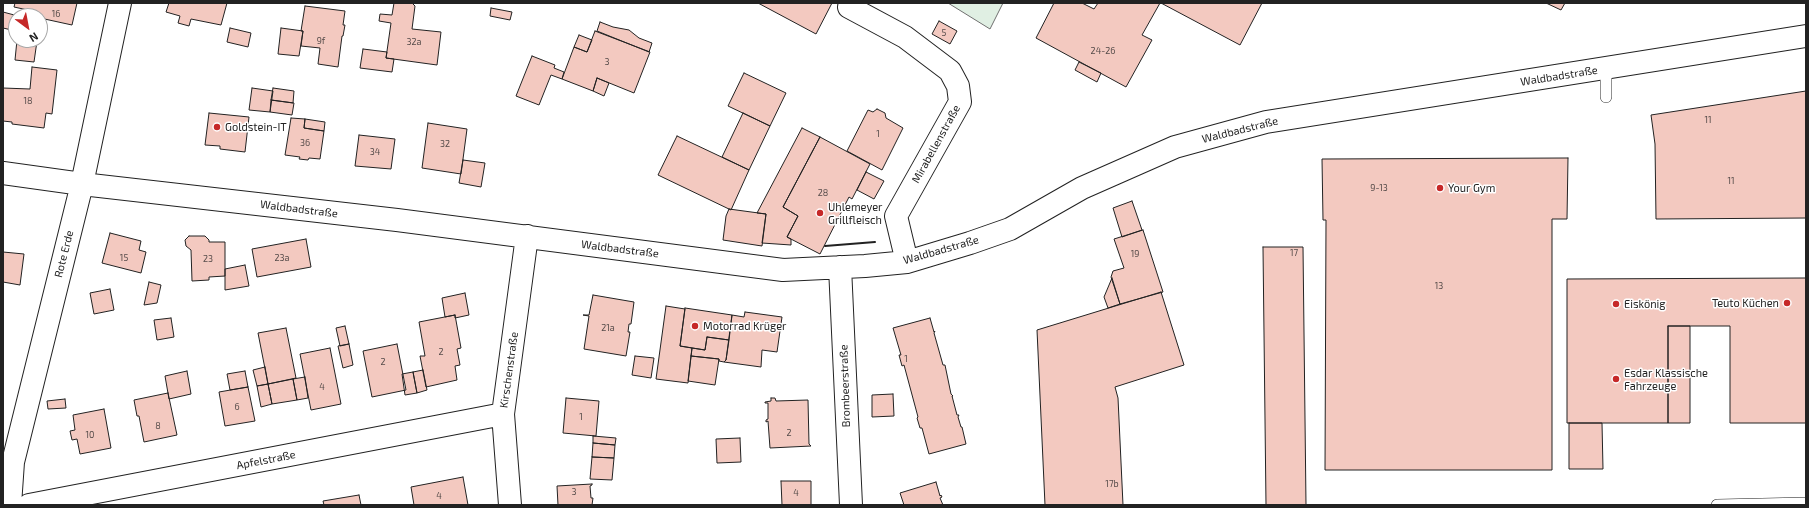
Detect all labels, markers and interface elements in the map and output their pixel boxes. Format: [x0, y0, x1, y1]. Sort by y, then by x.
north arrow [8, 8, 48, 48]
house number: 16 [52, 9, 60, 19]
house number: 5 [942, 28, 946, 38]
text: N [27, 30, 41, 45]
house number: 9f [317, 36, 325, 46]
house number: 32a [406, 37, 422, 47]
house number: 24-26 [1091, 46, 1115, 56]
house number: 3 [604, 57, 610, 67]
street label: Waldbadstraße [1519, 63, 1599, 89]
house number: 18 [23, 96, 33, 106]
street label: Mirabellenstraße [909, 103, 963, 185]
street label: Waldbadstraße [1201, 114, 1279, 146]
house number: 11 [1704, 115, 1712, 125]
place label: Goldstein-IT [225, 120, 287, 134]
marker: Goldstein-IT [212, 122, 222, 132]
house number: 1 [876, 129, 880, 139]
house number: 36 [300, 138, 310, 148]
house number: 32 [440, 139, 450, 149]
house number: 34 [370, 147, 380, 157]
house number: 11 [1727, 176, 1735, 186]
place label: Your Gym [1448, 181, 1495, 195]
house number: 9-13 [1370, 183, 1388, 193]
marker: Your Gym [1435, 183, 1445, 193]
house number: 28 [818, 188, 828, 198]
street label: Waldbadstraße [259, 198, 339, 220]
place label: Uhlemeyer Grillfleisch [828, 200, 882, 226]
marker: Uhlemeyer Grillfleisch [815, 208, 825, 218]
street label: Rote Erde [52, 229, 76, 279]
street label: Waldbadstraße [902, 233, 980, 267]
street label: Waldbadstraße [580, 238, 660, 260]
house number: 17 [1290, 248, 1298, 258]
house number: 19 [1131, 249, 1139, 259]
house number: 15 [120, 253, 128, 263]
house number: 23a [274, 253, 290, 263]
house number: 23 [203, 254, 213, 264]
house number: 13 [1435, 281, 1443, 291]
place label: Teuto Küchen [1712, 296, 1779, 310]
place label: Eiskönig [1624, 297, 1665, 311]
marker: Teuto Küchen [1782, 298, 1792, 308]
marker: Eiskönig [1611, 299, 1621, 309]
place label: Motorrad Krüger [703, 319, 787, 333]
marker: Motorrad Krüger [690, 321, 700, 331]
house number: 21a [601, 323, 615, 333]
street label: Kirschenstraße [497, 331, 521, 409]
street label: Brombeerstraße [837, 344, 853, 428]
house number: 2 [438, 347, 444, 357]
house number: 1 [904, 354, 908, 364]
house number: 2 [380, 357, 386, 367]
place label: Esdar Klassische Fahrzeuge [1624, 366, 1708, 392]
marker: Esdar Klassische Fahrzeuge [1611, 374, 1621, 384]
house number: 4 [319, 382, 325, 392]
house number: 6 [234, 402, 240, 412]
house number: 1 [579, 412, 583, 422]
house number: 8 [155, 421, 161, 431]
house number: 2 [786, 428, 792, 438]
house number: 10 [85, 430, 95, 440]
street label: Apfelstraße [235, 448, 297, 472]
house number: 17b [1105, 479, 1119, 489]
house number: 3 [571, 487, 577, 497]
house number: 4 [793, 488, 799, 498]
house number: 4 [436, 491, 442, 501]

